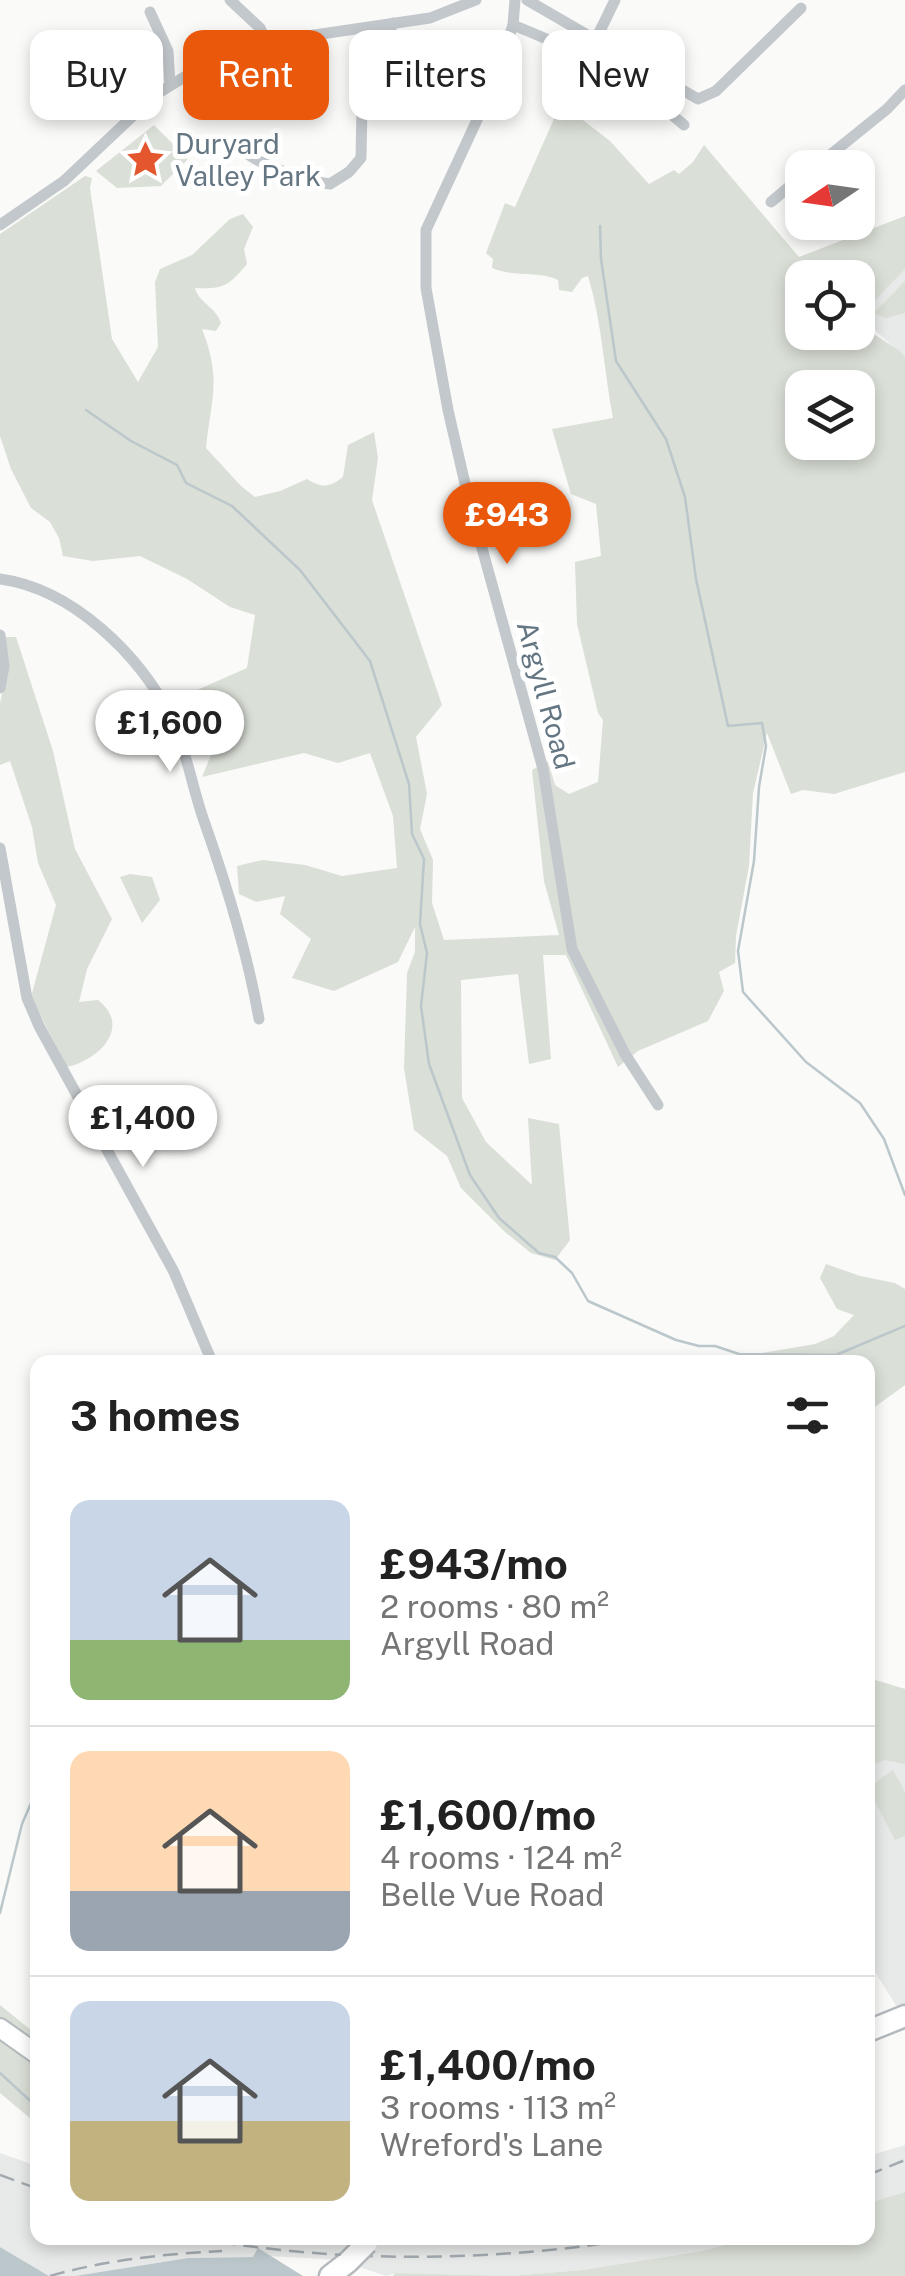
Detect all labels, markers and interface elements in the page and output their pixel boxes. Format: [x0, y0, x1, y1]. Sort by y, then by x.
chip: Buy [30, 30, 163, 120]
chip: Rent [183, 30, 329, 120]
chip: Filters [349, 30, 522, 120]
chip: New [542, 30, 685, 120]
place label: Duryard Valley Park [175, 127, 321, 192]
place icon: Duryard Valley Park [124, 139, 166, 181]
north arrow [785, 150, 875, 240]
map controls [785, 150, 875, 460]
button: locate [785, 260, 875, 350]
button: layers [785, 370, 875, 460]
pin: £943 [448, 482, 566, 567]
text: £943 [465, 496, 549, 533]
street label: Argyll Road [511, 617, 582, 773]
pin: £1,600 [89, 690, 251, 775]
text: £1,600 [117, 704, 223, 741]
pin: £1,400 [62, 1085, 224, 1170]
text: £1,400 [90, 1099, 196, 1136]
icon: filters [780, 1388, 835, 1443]
text: 3 homes [70, 1391, 240, 1440]
text: £943/mo [380, 1539, 568, 1588]
icon: home [150, 1540, 270, 1660]
text: 2 rooms · 80 m² [380, 1588, 609, 1625]
text: Argyll Road [380, 1625, 554, 1662]
text: £1,600/mo [380, 1790, 596, 1839]
icon: home [150, 1791, 270, 1911]
text: 4 rooms · 124 m² [380, 1839, 622, 1876]
text: Belle Vue Road [380, 1876, 604, 1913]
text: £1,400/mo [380, 2040, 596, 2089]
icon: home [150, 2041, 270, 2161]
text: 3 rooms · 113 m² [380, 2089, 616, 2126]
text: Wreford's Lane [380, 2126, 603, 2163]

